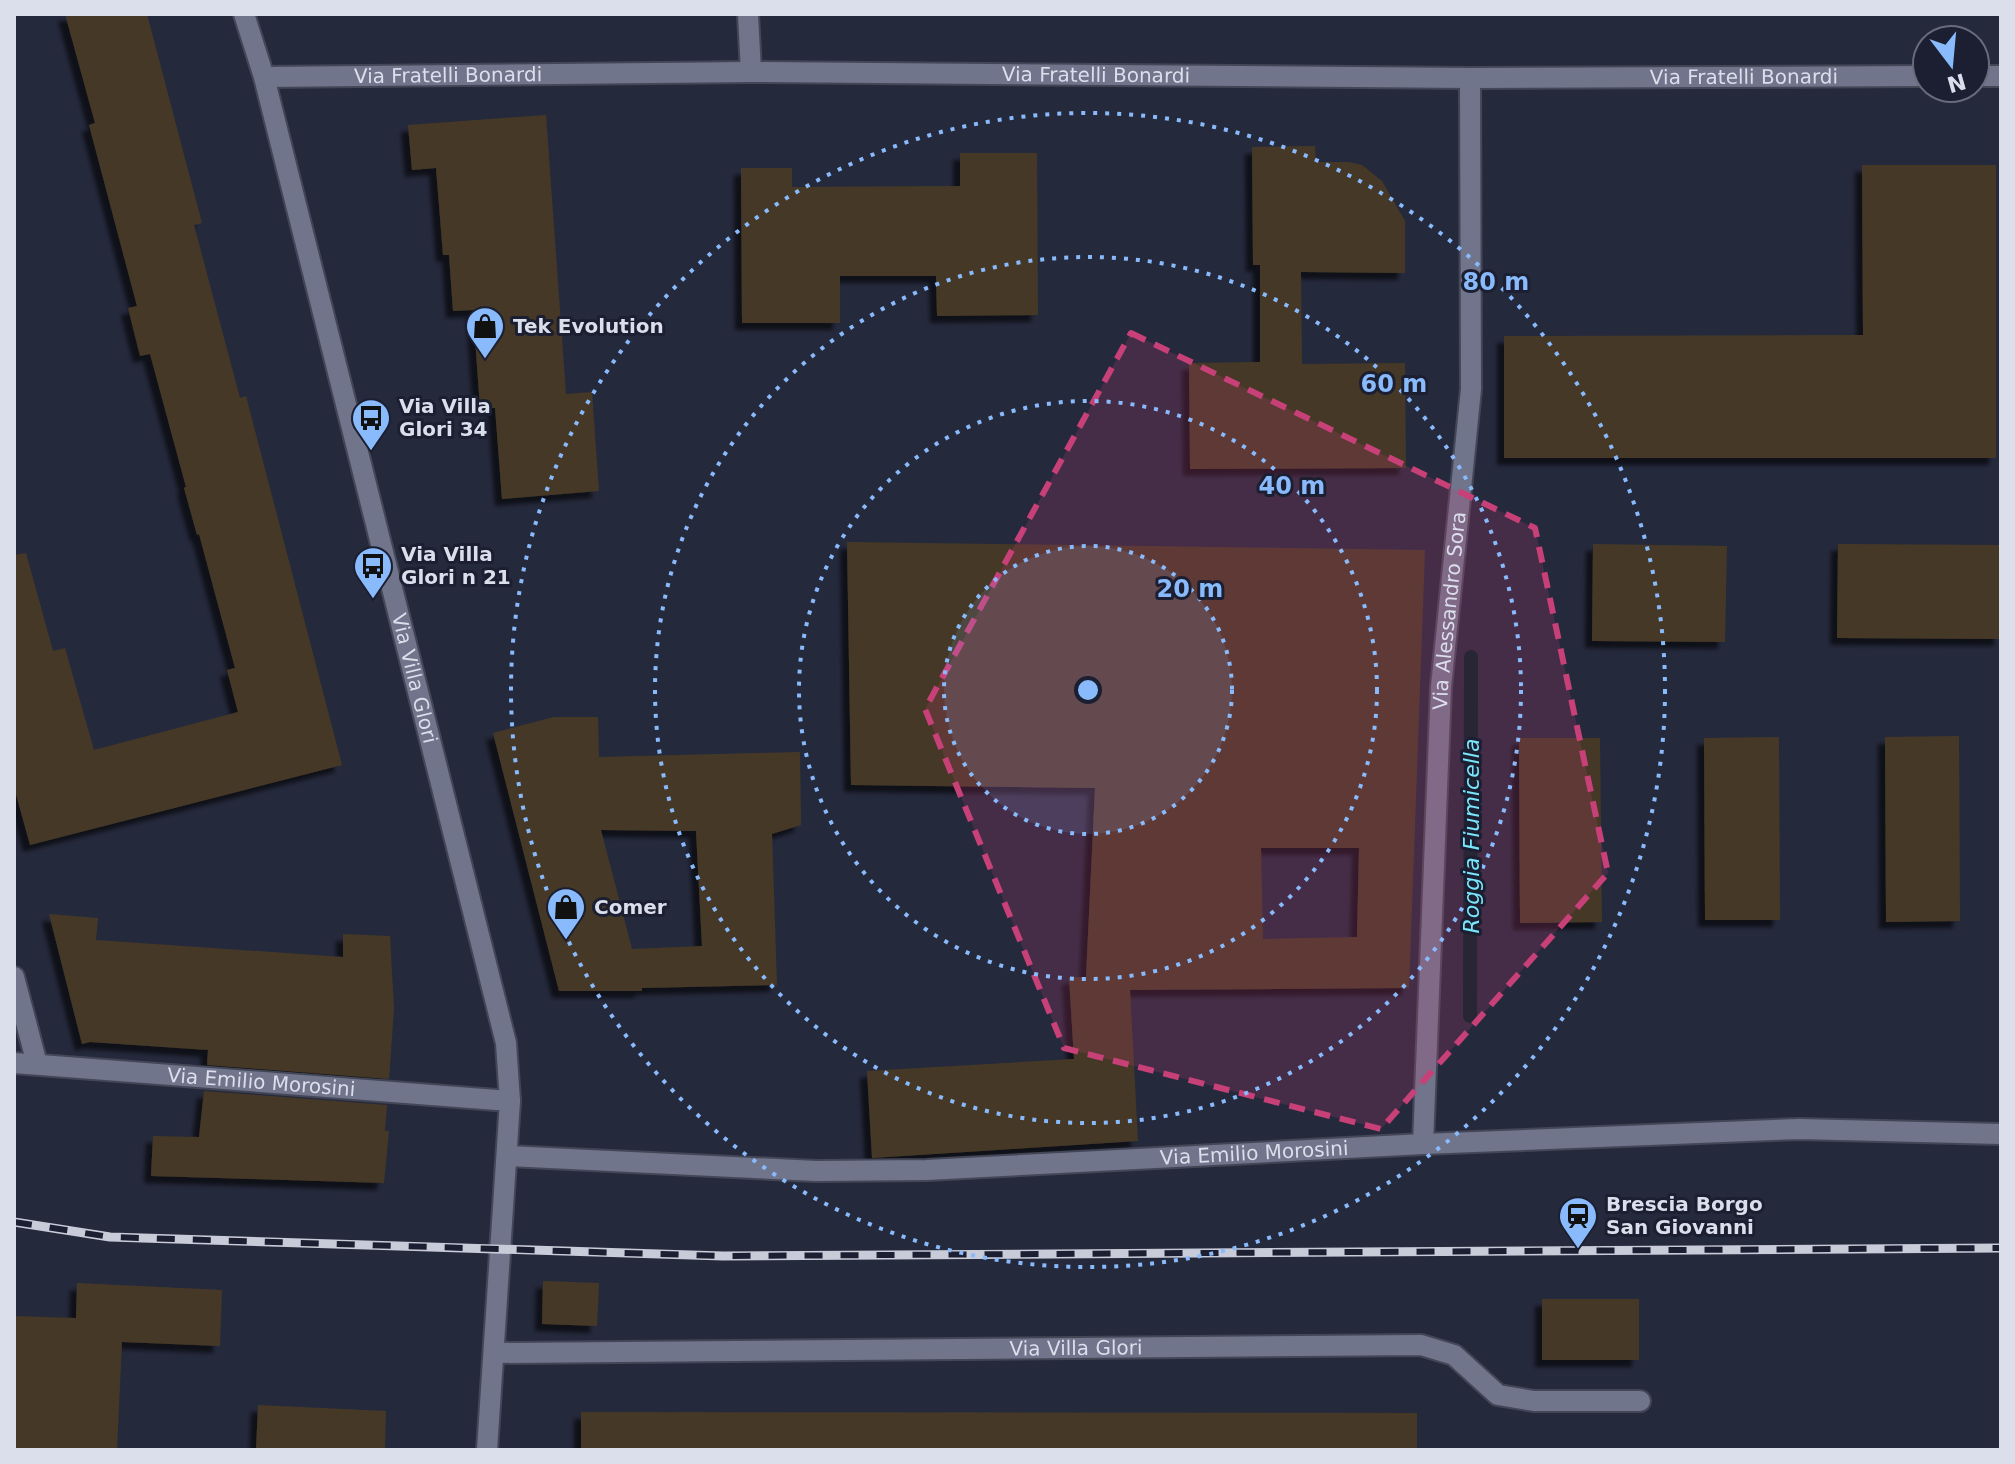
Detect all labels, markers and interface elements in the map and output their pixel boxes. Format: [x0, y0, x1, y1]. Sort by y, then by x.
north arrow [1911, 24, 1991, 104]
street label: Via Fratelli Bonardi [354, 62, 542, 88]
street label: Via Fratelli Bonardi [1002, 62, 1190, 88]
street label: Via Fratelli Bonardi [1650, 64, 1838, 89]
text: N [1944, 68, 1969, 97]
text: 80 m [1463, 268, 1529, 296]
shop icon: Tek Evolution [464, 305, 506, 360]
place label: Tek Evolution [513, 314, 664, 338]
text: 60 m [1361, 370, 1427, 398]
place label: Via Villa Glori 34 [399, 394, 491, 441]
bus stop icon: Via Villa Glori 34 [350, 397, 392, 452]
text: 40 m [1259, 472, 1325, 500]
street label: Via Alessandro Sora [1428, 510, 1471, 710]
place label: Via Villa Glori n 21 [401, 542, 511, 589]
bus stop icon: Via Villa Glori n 21 [352, 545, 394, 600]
text: 20 m [1157, 575, 1223, 603]
street label: Via Villa Glori [387, 611, 442, 746]
centre of rings [1074, 676, 1102, 704]
water label: Roggia Fiumicella [1459, 739, 1484, 933]
shop icon: Comer [545, 886, 587, 941]
place label: Comer [594, 895, 667, 919]
street label: Via Emilio Morosini [166, 1063, 356, 1101]
street label: Via Emilio Morosini [1159, 1136, 1349, 1170]
place label: Brescia Borgo San Giovanni [1606, 1192, 1763, 1239]
station icon: Brescia Borgo San Giovanni [1557, 1195, 1599, 1250]
street label: Via Villa Glori [1009, 1335, 1143, 1361]

